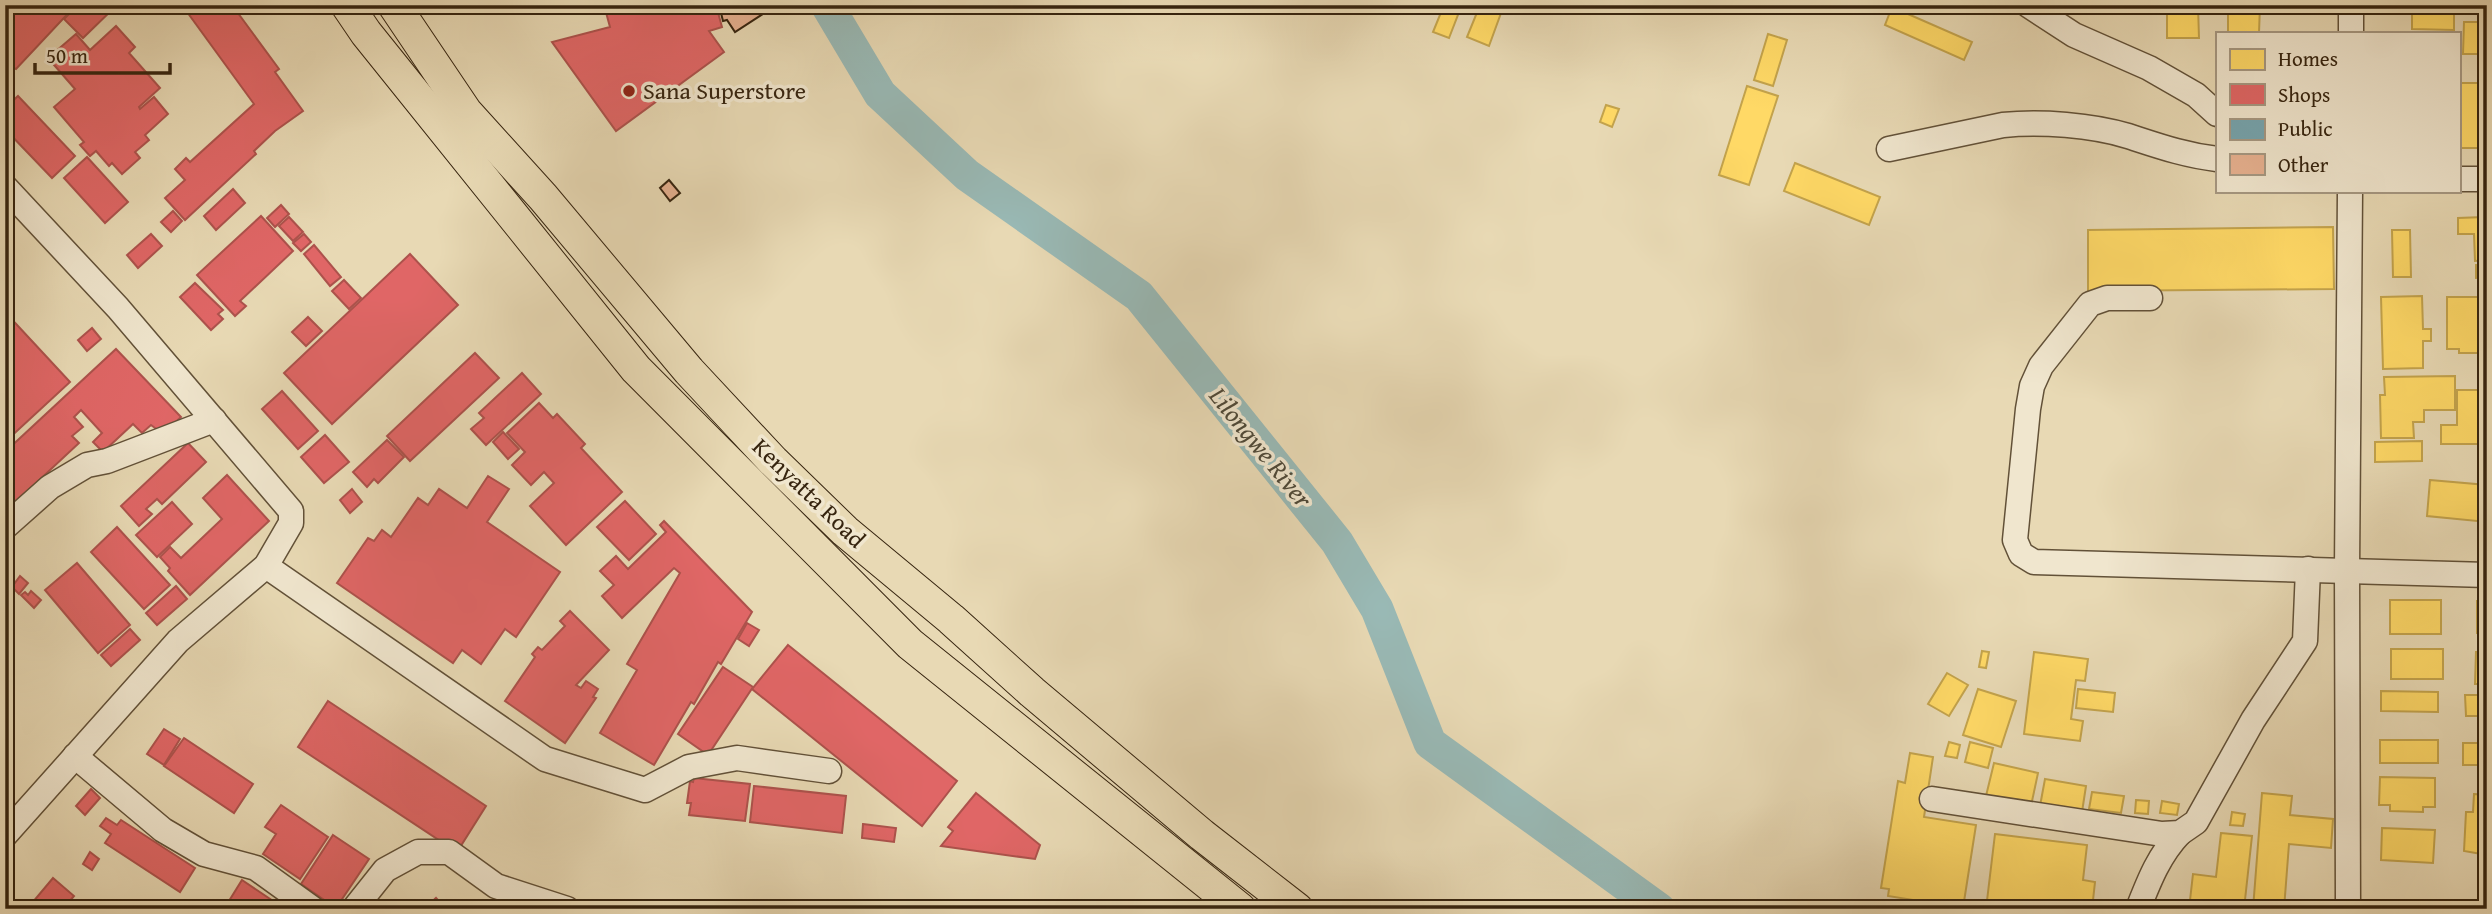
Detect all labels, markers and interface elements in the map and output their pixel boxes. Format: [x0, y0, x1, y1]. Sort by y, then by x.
scale bar [35, 32, 170, 76]
legend [2216, 32, 2460, 192]
text: 50 m [46, 40, 88, 71]
text: Homes [2278, 43, 2338, 74]
place label: Sana Superstore [643, 73, 806, 108]
text: Shops [2278, 79, 2330, 110]
marker: Sana Superstore [621, 83, 637, 99]
text: Public [2278, 113, 2333, 144]
text: Other [2278, 149, 2329, 180]
water label: Lilongwe River [1200, 377, 1323, 517]
street label: Kenyatta Road [745, 429, 874, 556]

